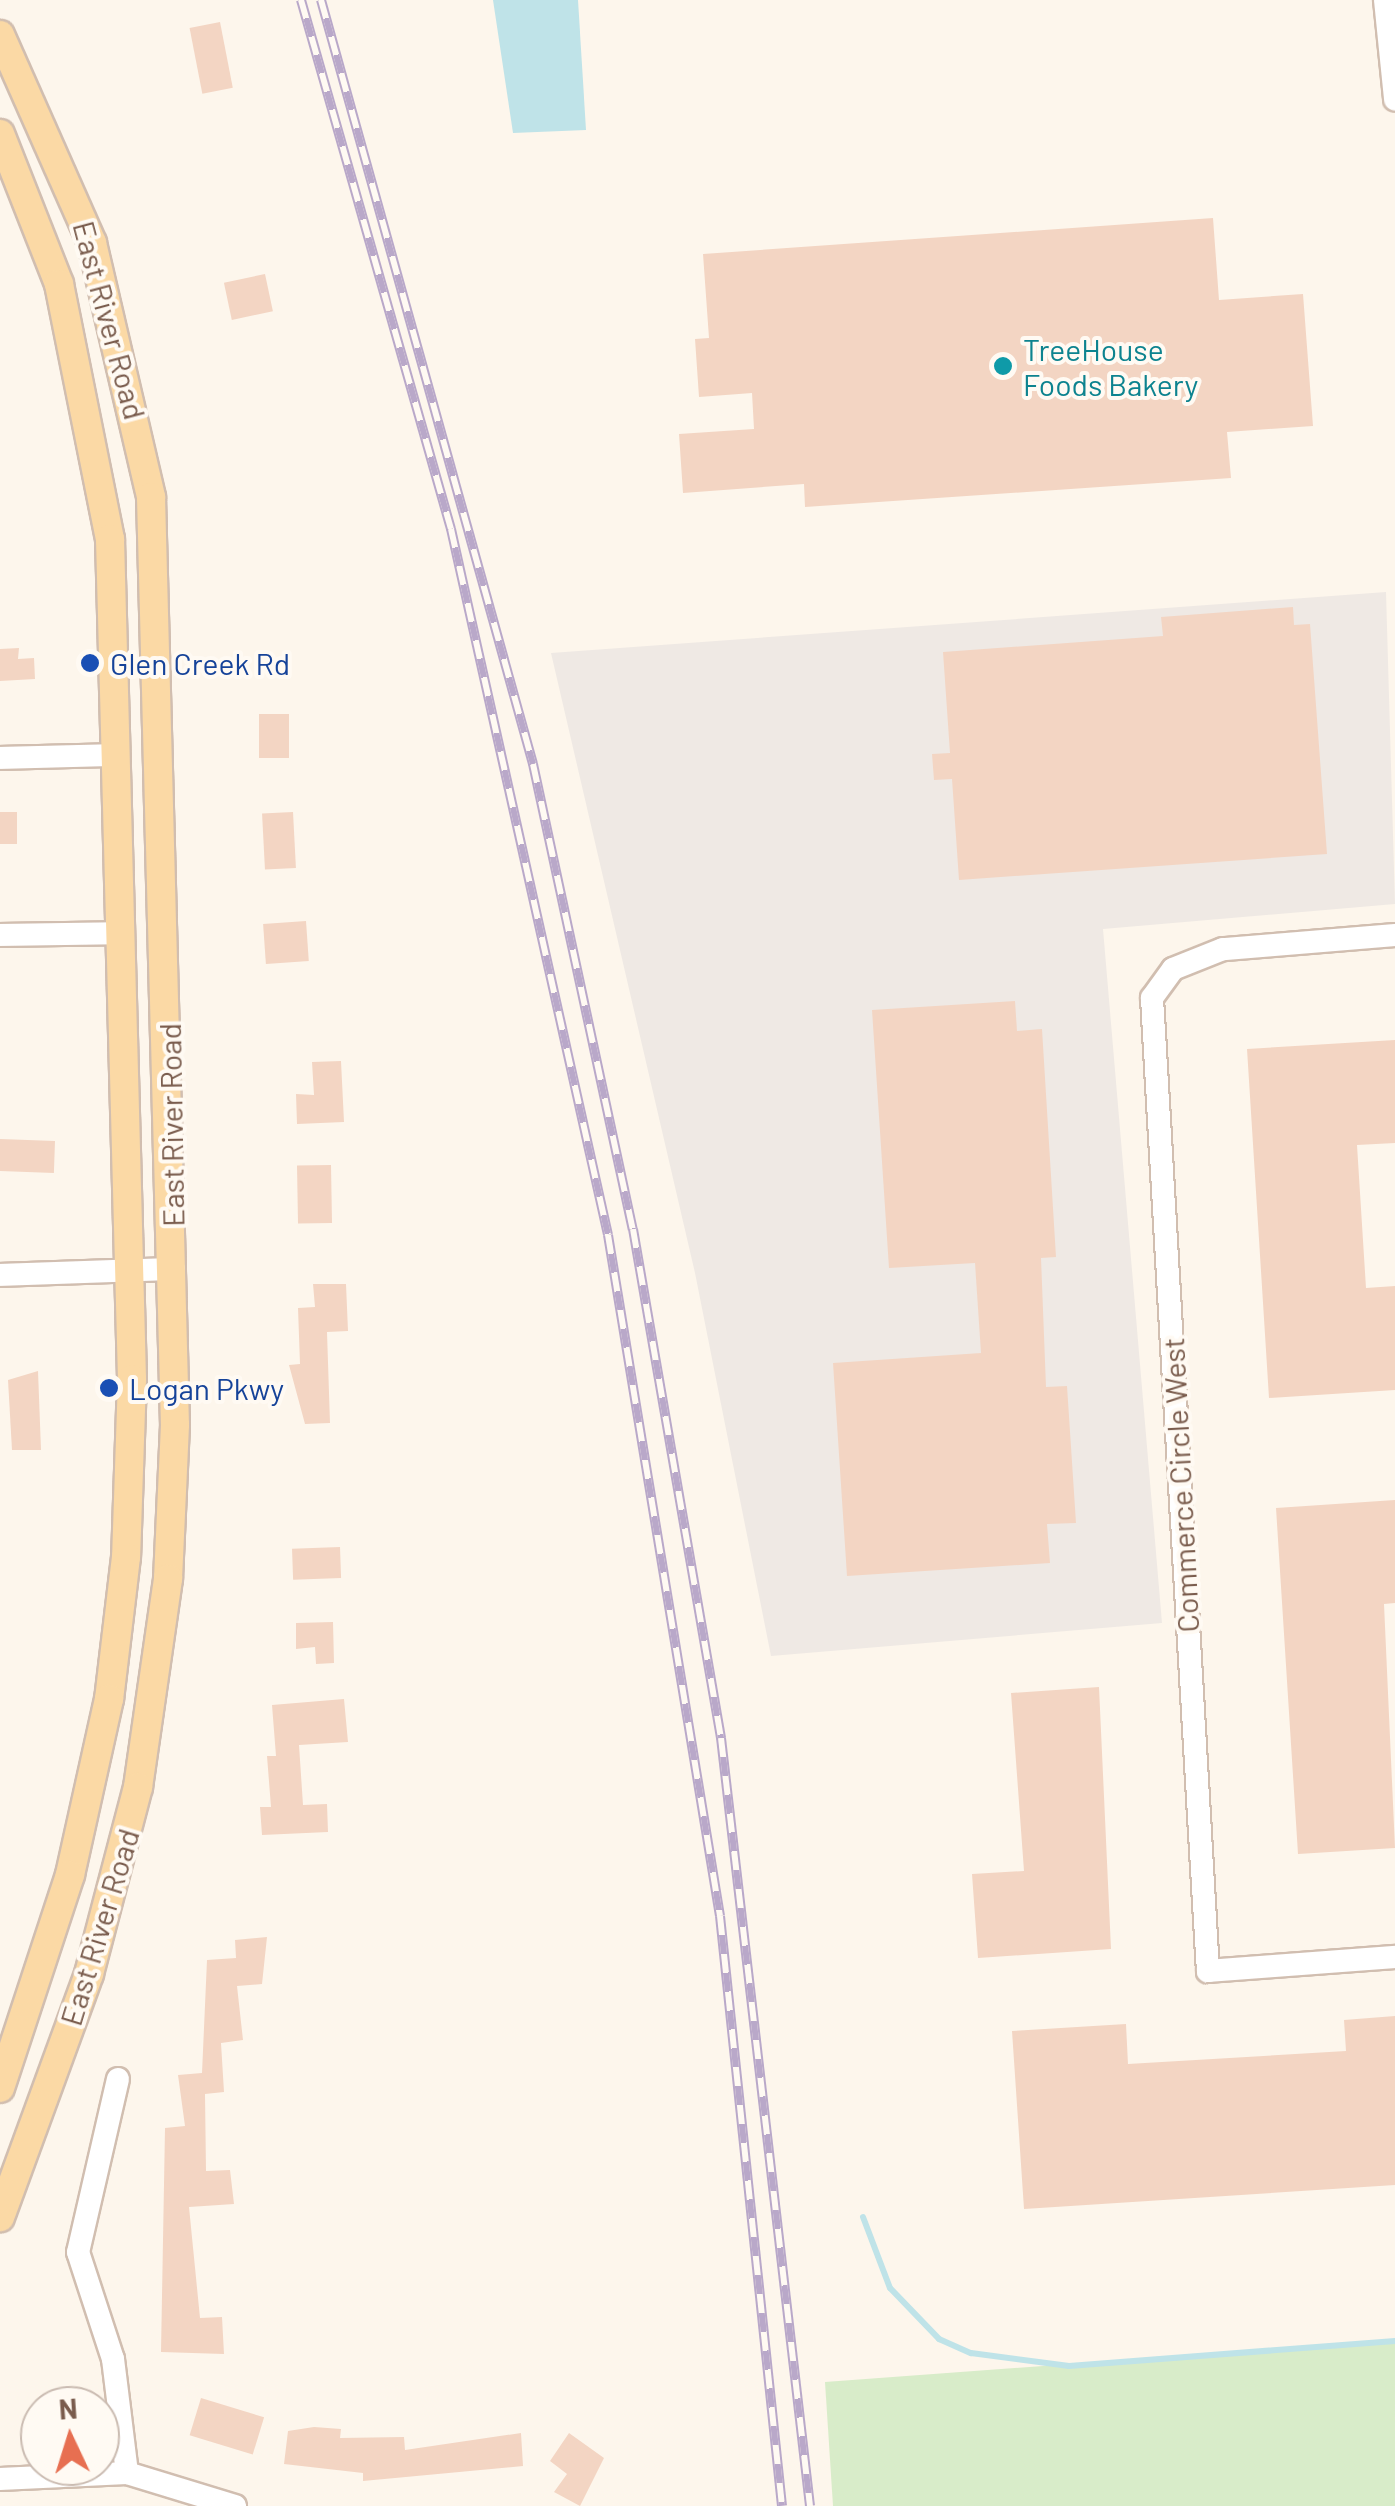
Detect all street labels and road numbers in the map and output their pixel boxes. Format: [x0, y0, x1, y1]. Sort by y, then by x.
street label: East River Road [66, 217, 154, 423]
street label: East River Road [151, 1023, 191, 1227]
street label: Commerce Circle West [1154, 1337, 1206, 1633]
street label: East River Road [52, 1824, 146, 2030]

